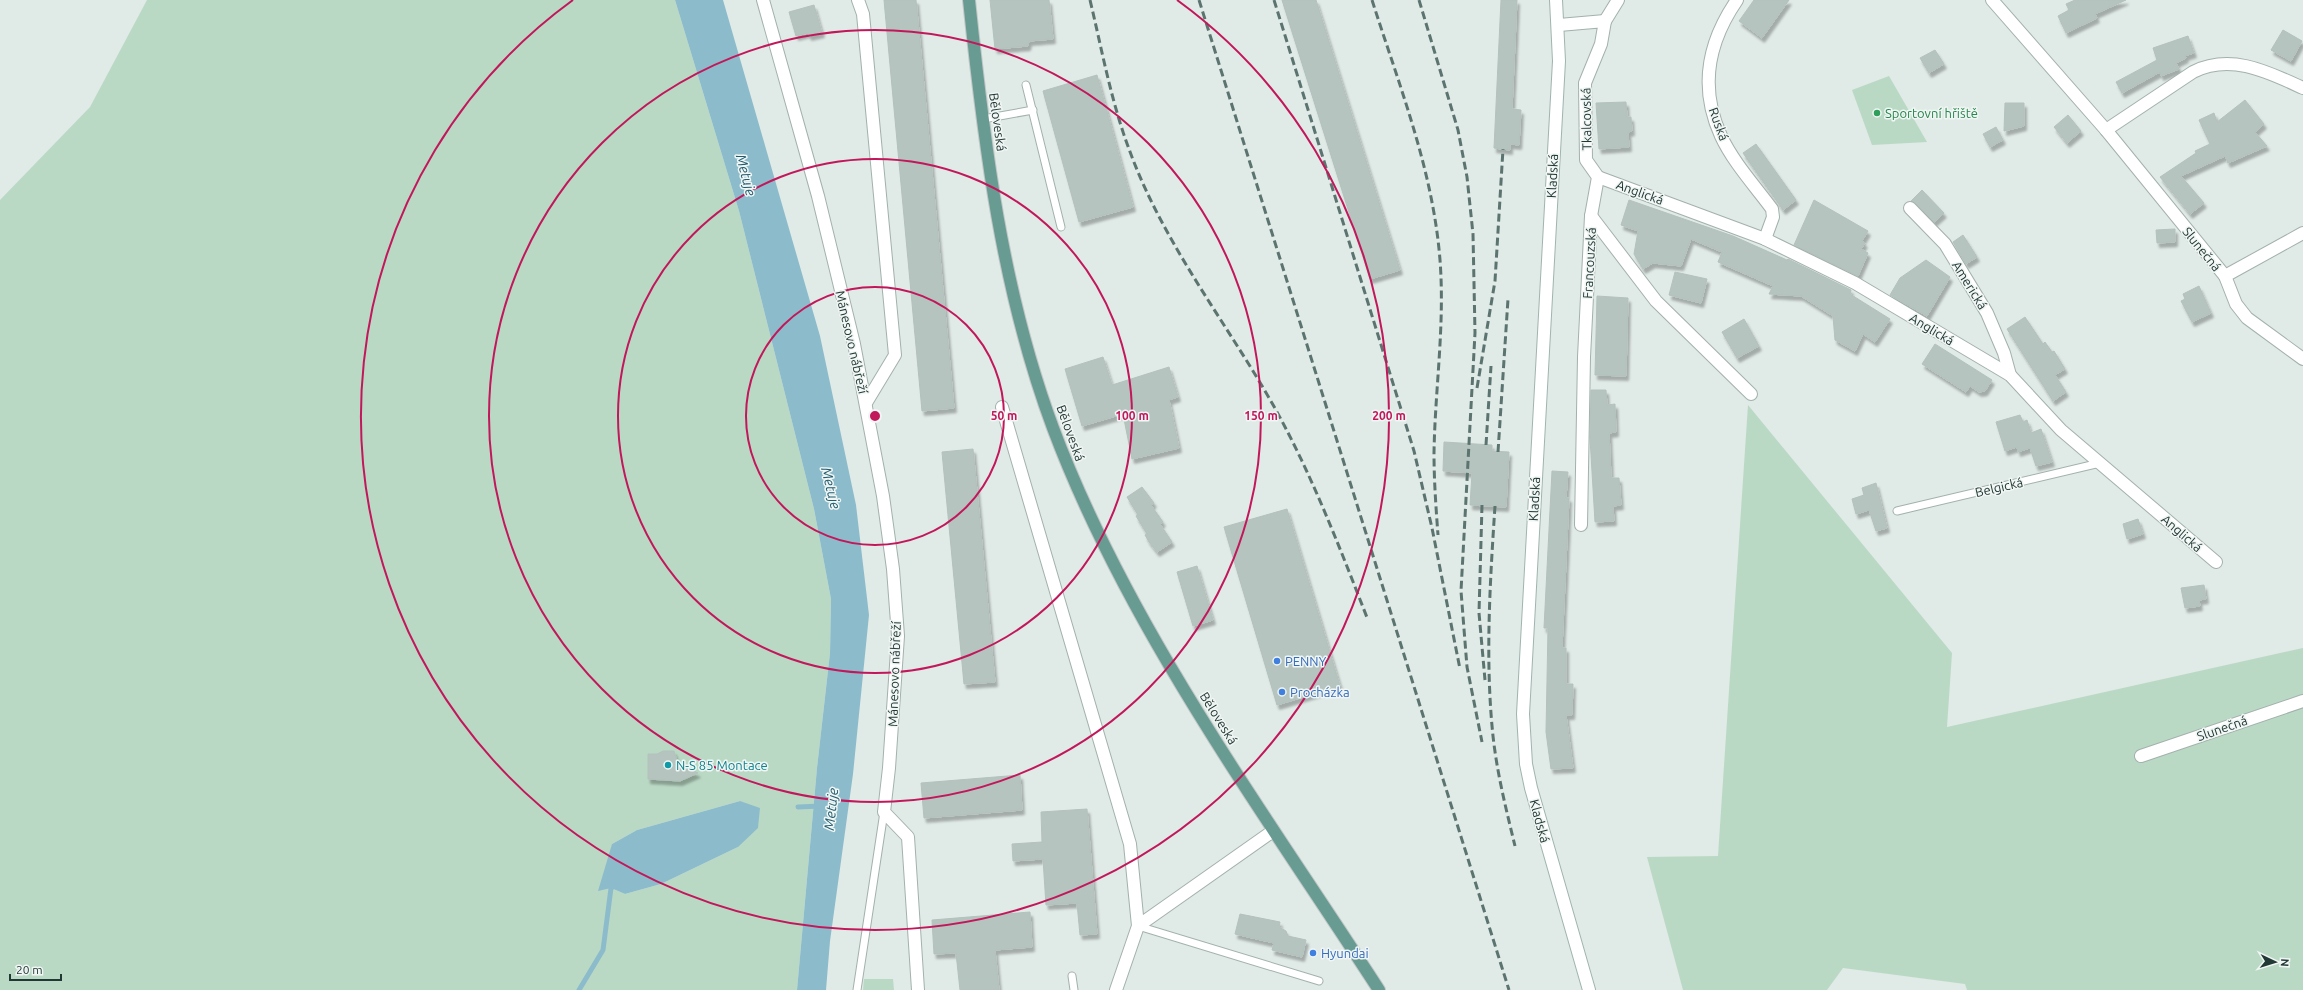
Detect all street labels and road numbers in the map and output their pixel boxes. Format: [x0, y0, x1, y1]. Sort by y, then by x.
street label: Tkalcovská [1578, 88, 1594, 150]
street label: Běloveská [987, 92, 1009, 152]
street label: Ruská [1707, 105, 1731, 143]
street label: Kladská [1544, 153, 1560, 199]
street label: Anglická [1614, 177, 1666, 207]
street label: Slunečná [2180, 224, 2224, 274]
street label: Francouzská [1580, 227, 1598, 299]
street label: Americká [1950, 258, 1990, 312]
street label: Mánesovo nábřeží [833, 289, 871, 396]
street label: Anglická [1907, 310, 1957, 348]
street label: Běloveská [1054, 403, 1088, 463]
street label: Belgická [1974, 475, 2024, 499]
street label: Kladská [1526, 476, 1542, 522]
street label: Anglická [2159, 512, 2205, 554]
street label: Mánesovo nábřeží [885, 620, 903, 727]
street label: Běloveská [1197, 689, 1241, 747]
street label: Slunečná [2195, 713, 2249, 743]
street label: Kladská [1527, 798, 1553, 844]

